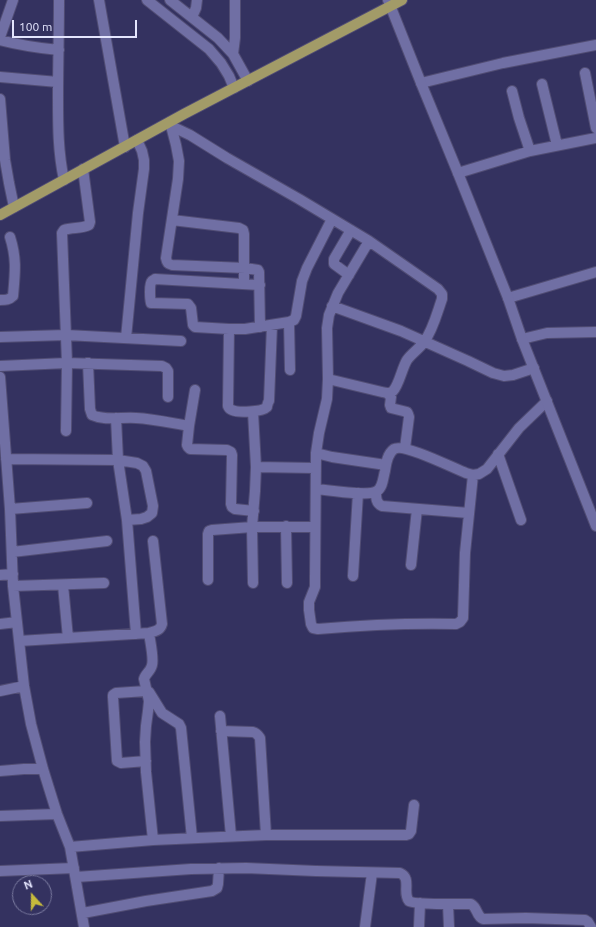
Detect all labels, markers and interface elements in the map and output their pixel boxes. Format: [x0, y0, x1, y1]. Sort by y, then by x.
scale bar [14, 12, 139, 38]
text: 100 m [19, 20, 52, 33]
north arrow [12, 875, 52, 915]
text: N [22, 878, 34, 892]

